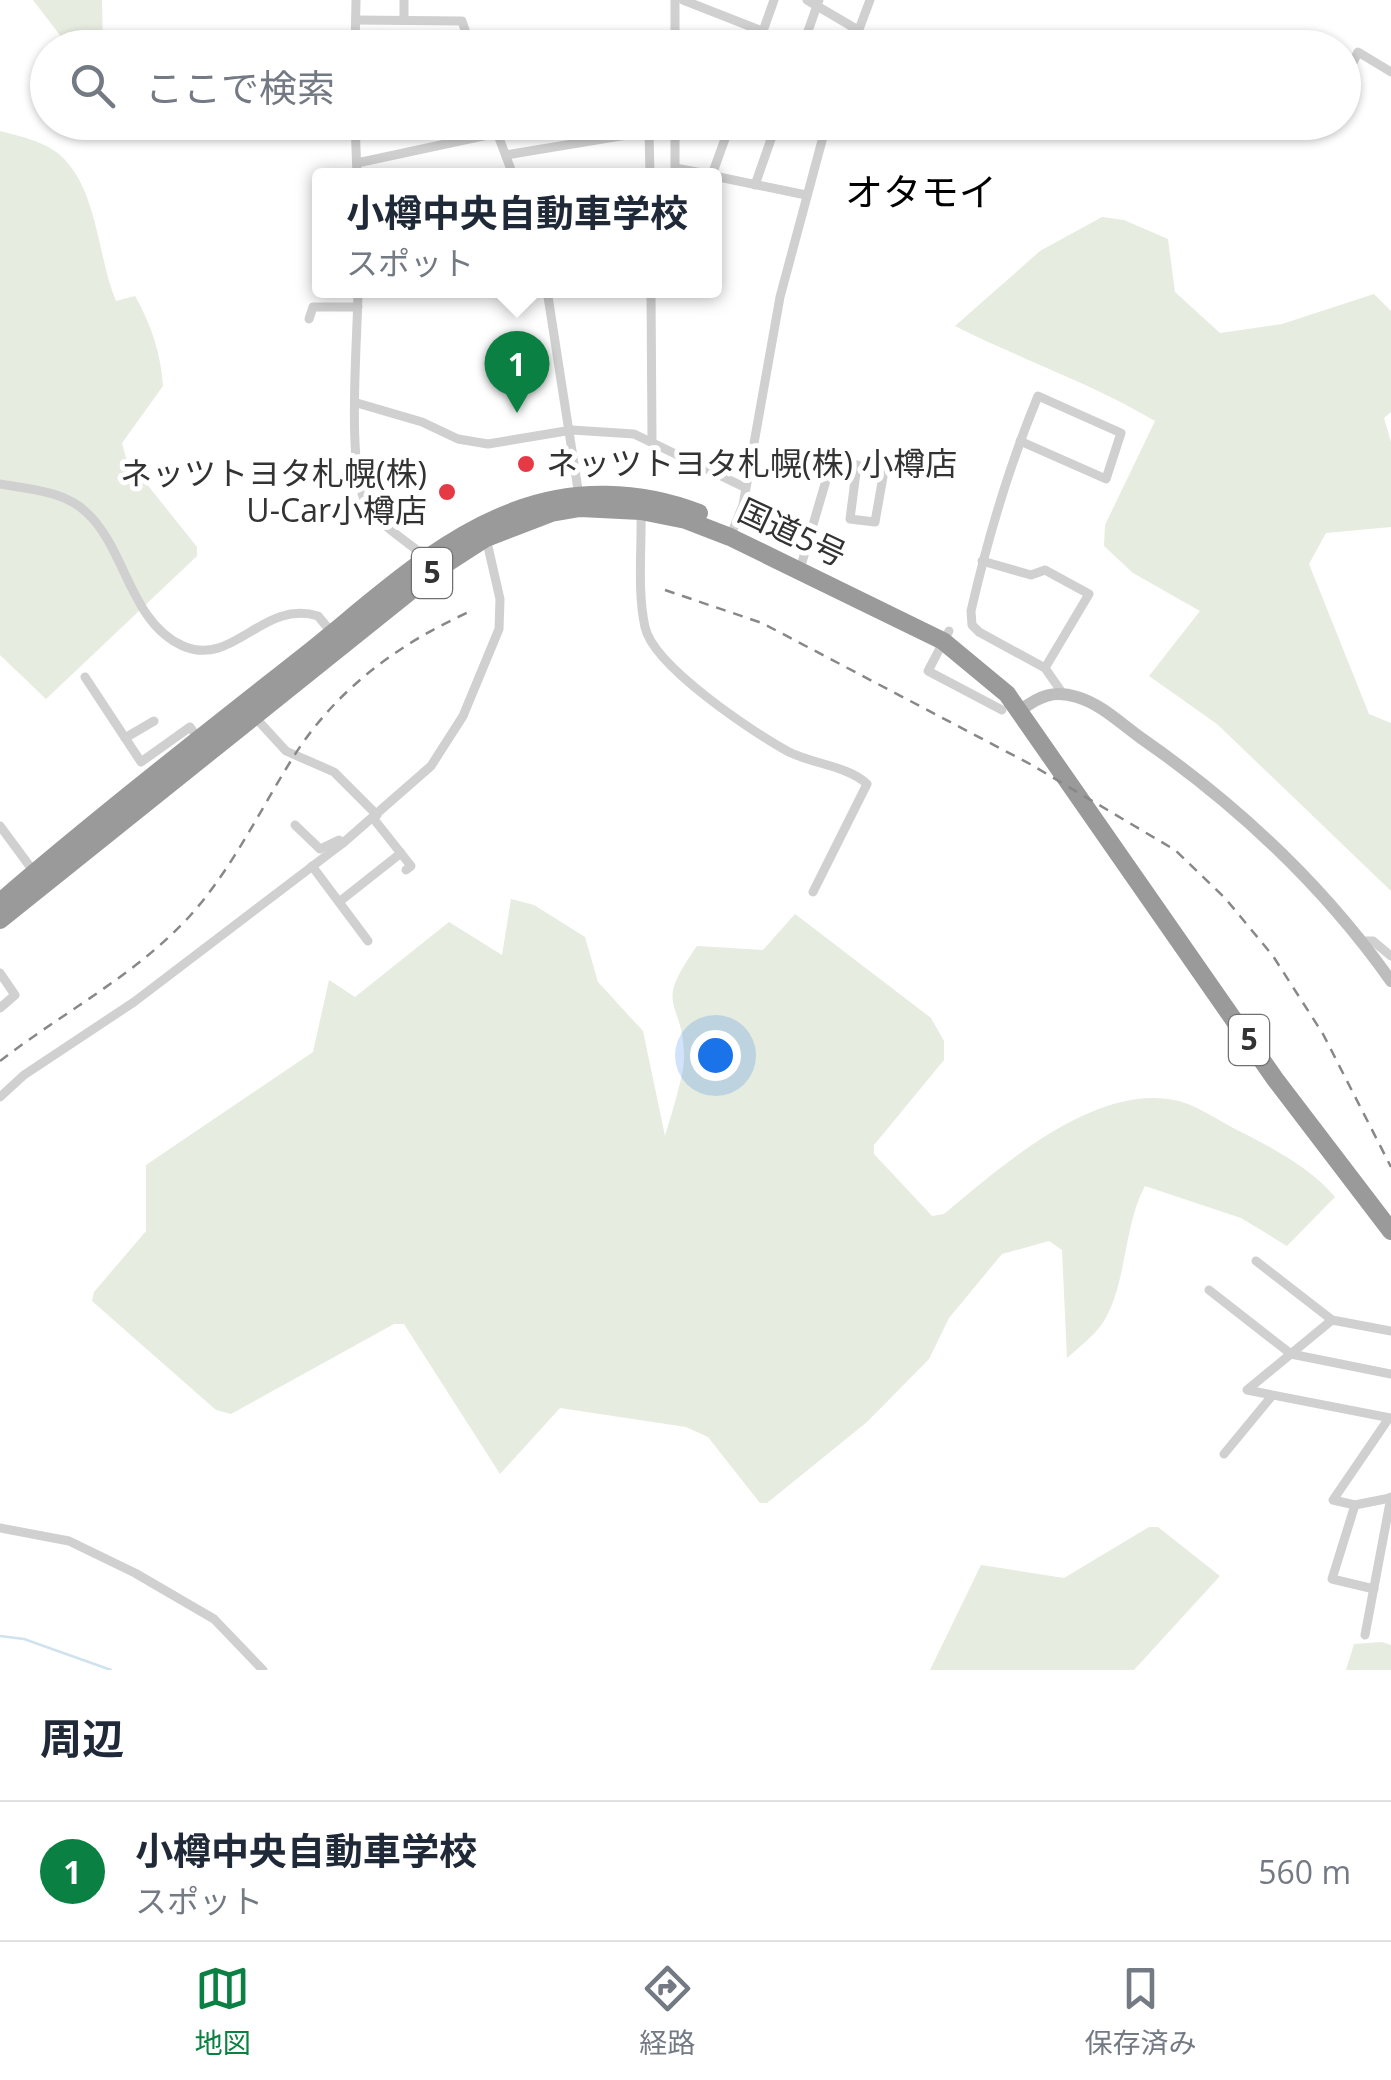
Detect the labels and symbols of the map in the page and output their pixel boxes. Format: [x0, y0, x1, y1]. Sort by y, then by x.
district label: オタモイ [845, 165, 997, 217]
pin: 1 [484, 330, 550, 413]
place label: ネッツトヨタ札幌(株) 小樽店 [546, 441, 957, 484]
place label: ネッツトヨタ札幌(株) U-Car小樽店 [120, 451, 427, 531]
marker: ネッツトヨタ札幌(株) 小樽店 [515, 453, 537, 475]
marker: ネッツトヨタ札幌(株) U-Car小樽店 [436, 481, 458, 503]
street label: 国道5号 [732, 488, 854, 575]
road number: 5 [412, 548, 452, 598]
road number: 5 [1229, 1015, 1269, 1065]
your location [690, 1030, 741, 1081]

